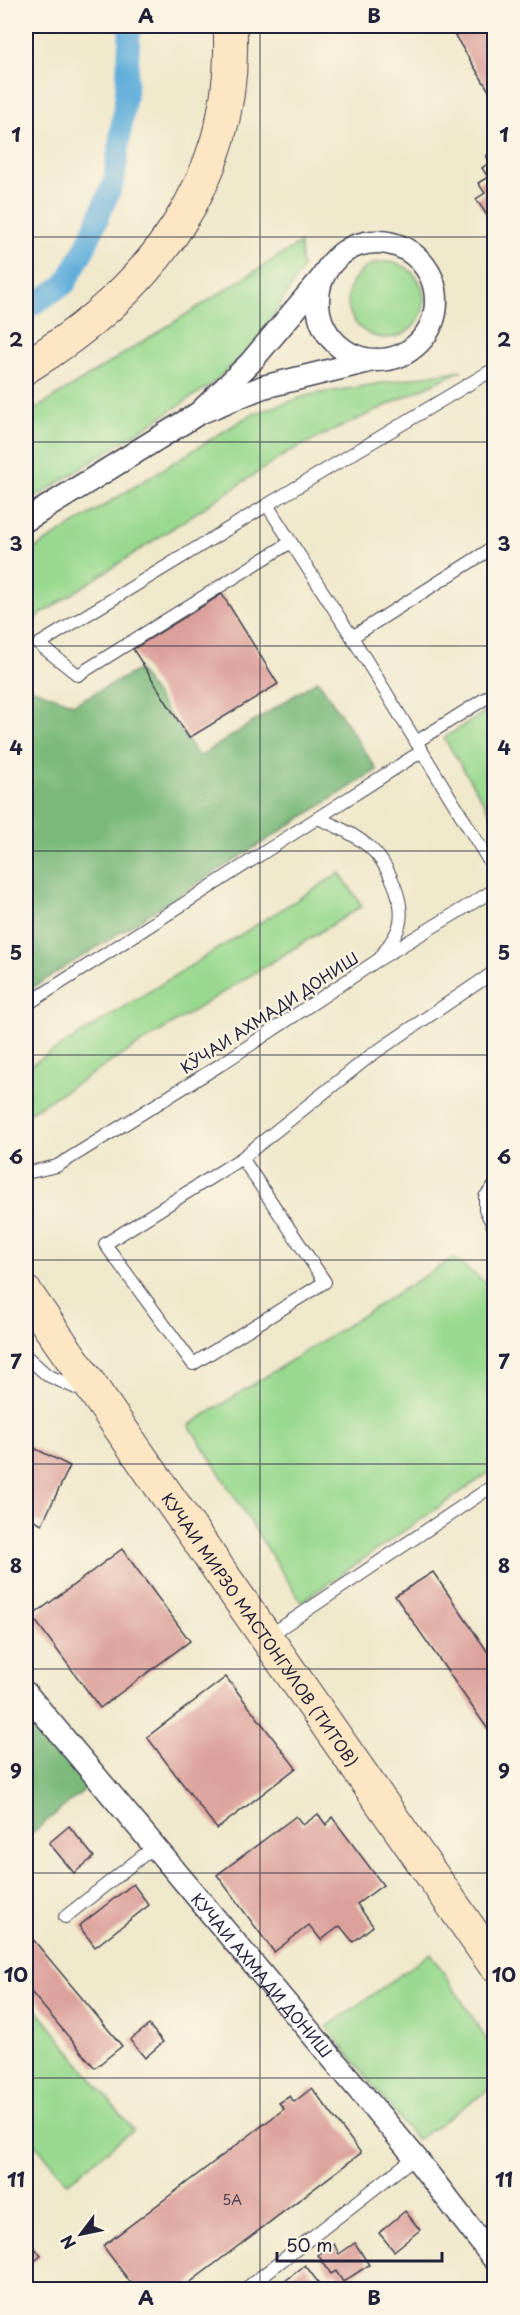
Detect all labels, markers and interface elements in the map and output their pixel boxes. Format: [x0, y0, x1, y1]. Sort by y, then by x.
text: A [138, 0, 154, 30]
text: B [367, 0, 381, 30]
text: 1 [11, 119, 21, 149]
text: 1 [499, 119, 509, 149]
text: 2 [9, 324, 23, 354]
text: 2 [497, 324, 511, 354]
text: 3 [9, 528, 23, 558]
text: 3 [497, 528, 511, 558]
text: 4 [9, 732, 23, 762]
text: 4 [497, 732, 511, 762]
text: 5 [10, 937, 22, 967]
text: 5 [498, 937, 510, 967]
street label: КӮЧАИ АХМАДИ ДОНИШ [175, 945, 363, 1079]
text: 6 [9, 1141, 23, 1171]
text: 6 [497, 1141, 511, 1171]
text: 7 [10, 1346, 22, 1376]
text: 7 [498, 1346, 510, 1376]
street label: КУЧАИ МИРЗО МАСТОНГУЛОВ (ТИТОВ) [157, 1488, 364, 1771]
text: 8 [10, 1550, 22, 1580]
text: 8 [498, 1550, 510, 1580]
text: 9 [10, 1755, 22, 1785]
text: 9 [498, 1755, 510, 1785]
street label: КУЧАИ АХМАДИ ДОНИШ [186, 1887, 339, 2063]
text: 10 [4, 1959, 28, 1989]
text: 10 [492, 1959, 516, 1989]
text: 11 [7, 2164, 25, 2194]
text: 11 [495, 2164, 513, 2194]
house number: 5А [222, 2189, 242, 2210]
north arrow [51, 2204, 111, 2264]
scale bar [277, 2225, 442, 2263]
text: N [54, 2231, 81, 2254]
text: 50 m [286, 2231, 333, 2258]
text: A [138, 2282, 154, 2312]
text: B [367, 2282, 381, 2312]

